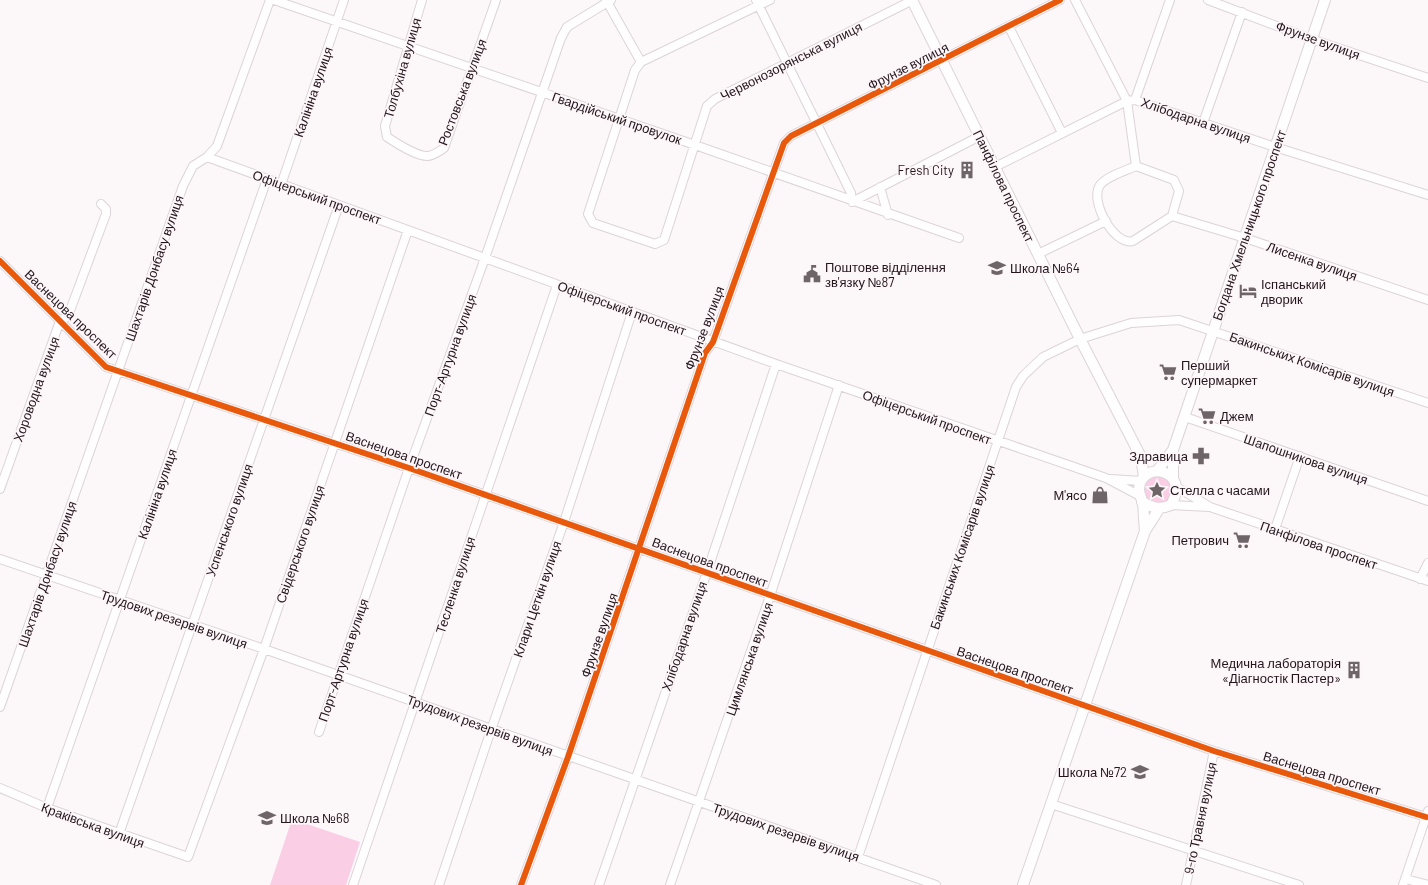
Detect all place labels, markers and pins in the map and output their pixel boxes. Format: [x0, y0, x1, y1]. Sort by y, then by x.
building icon: Fresh City [957, 160, 977, 180]
place label: Fresh City [898, 162, 954, 178]
school or university icon: Школа №64 [987, 258, 1007, 278]
place label: Поштове відділення зв'язку №87 [825, 259, 946, 290]
place label: Школа №64 [1010, 260, 1080, 276]
public building icon: Поштове відділення зв'язку №87 [802, 264, 822, 284]
place label: Іспанський дворик [1261, 276, 1326, 307]
hotel icon: Іспанський дворик [1238, 281, 1258, 301]
place label: Перший супермаркет [1181, 357, 1258, 388]
supermarket icon: Перший супермаркет [1158, 362, 1178, 382]
supermarket icon: Джем [1197, 406, 1217, 426]
place label: Джем [1220, 408, 1254, 424]
pharmacy icon: Здравица [1191, 446, 1211, 466]
place label: Здравица [1129, 448, 1189, 464]
place icon: Стелла с часами [1147, 480, 1167, 500]
place label: Стелла с часами [1170, 482, 1270, 498]
shop icon: М'ясо [1090, 485, 1110, 505]
place label: М'ясо [1054, 487, 1087, 503]
supermarket icon: Петрович [1232, 530, 1252, 550]
place label: Петрович [1172, 532, 1229, 548]
place label: Медична лабораторія «Діагностік Пастер» [1211, 655, 1341, 686]
building icon: Медична лабораторія «Діагностік Пастер» [1344, 660, 1364, 680]
school or university icon: Школа №72 [1130, 762, 1150, 782]
place label: Школа №72 [1058, 764, 1127, 780]
school or university icon: Школа №68 [257, 808, 277, 828]
place label: Школа №68 [280, 810, 350, 826]

